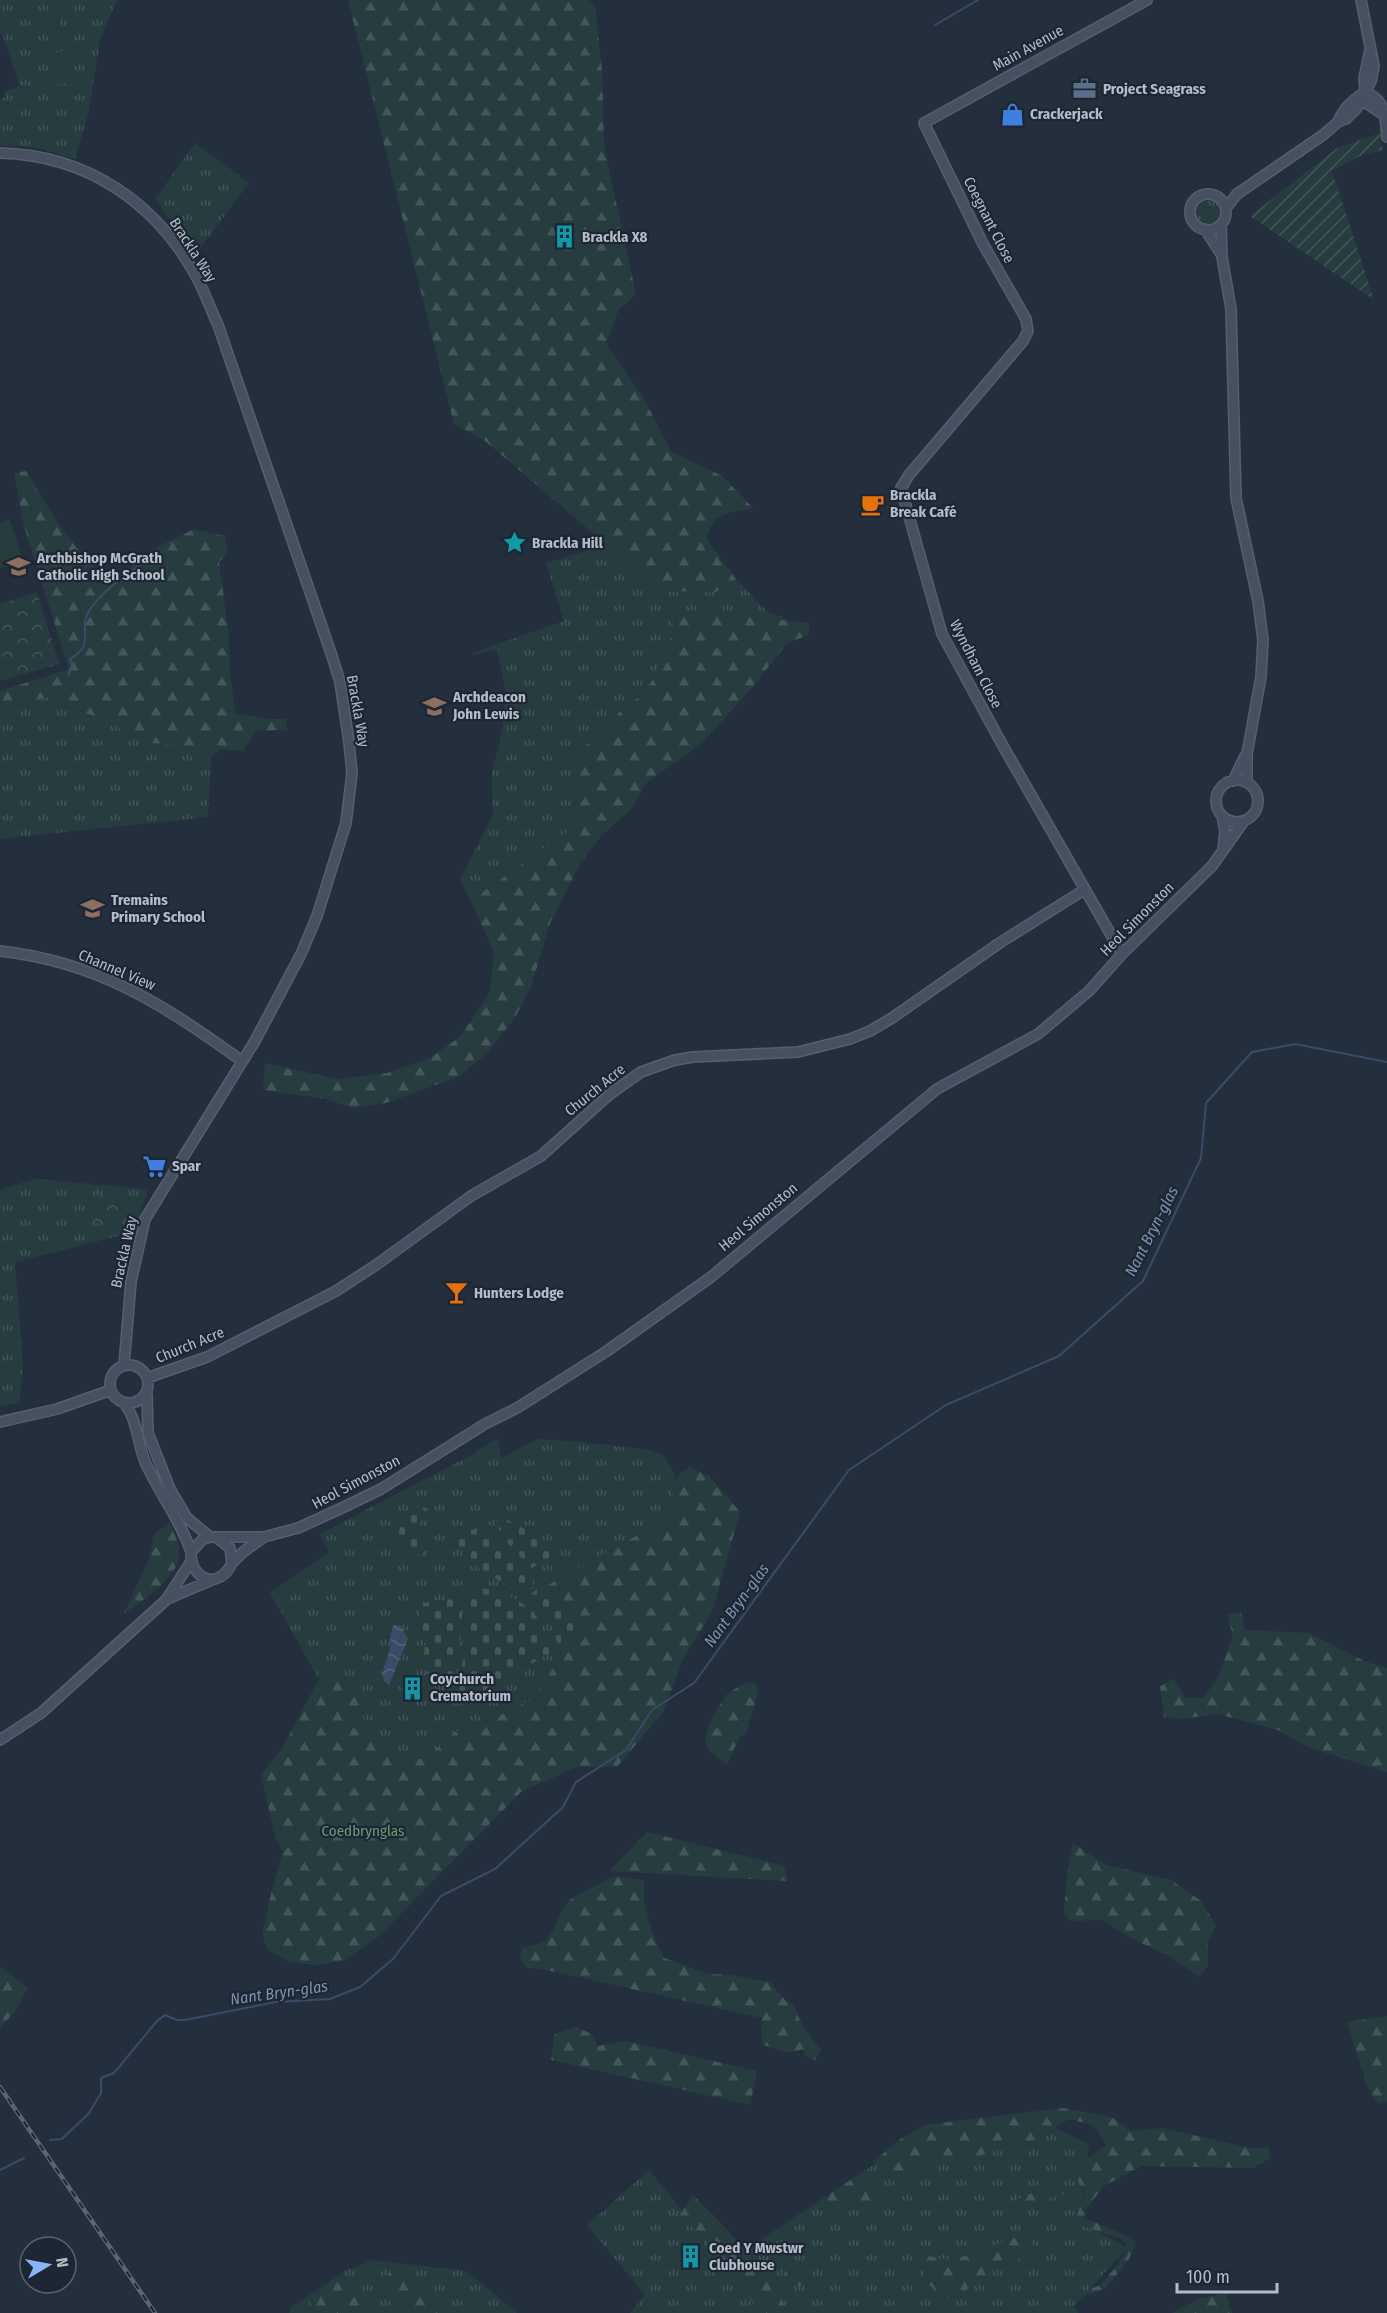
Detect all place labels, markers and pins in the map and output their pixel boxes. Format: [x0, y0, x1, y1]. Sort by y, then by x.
office icon: Project Seagrass [1072, 76, 1098, 102]
place label: Project Seagrass [1103, 80, 1206, 98]
shop icon: Crackerjack [999, 101, 1025, 127]
place label: Crackerjack [1030, 105, 1103, 123]
building icon: Brackla X8 [551, 224, 577, 250]
place label: Brackla X8 [582, 228, 647, 246]
place label: Brackla Break Café [890, 486, 957, 521]
cafe icon: Brackla Break Café [859, 491, 885, 517]
place icon: Brackla Hill [501, 530, 527, 556]
place label: Brackla Hill [532, 534, 604, 552]
place label: Archbishop McGrath Catholic High School [36, 549, 166, 584]
school or university icon: Archbishop McGrath Catholic High School [6, 554, 32, 580]
place label: Archdeacon John Lewis [452, 688, 526, 723]
school or university icon: Archdeacon John Lewis [422, 693, 448, 719]
place label: Tremains Primary School [111, 891, 206, 926]
school or university icon: Tremains Primary School [80, 896, 106, 922]
supermarket icon: Spar [141, 1153, 167, 1179]
place label: Spar [172, 1157, 201, 1175]
bar icon: Hunters Lodge [443, 1280, 469, 1306]
place label: Hunters Lodge [474, 1284, 564, 1302]
place label: Coychurch Crematorium [430, 1670, 511, 1705]
building icon: Coychurch Crematorium [399, 1675, 425, 1701]
place label: Coed Y Mwstwr Clubhouse [709, 2239, 804, 2274]
building icon: Coed Y Mwstwr Clubhouse [678, 2244, 704, 2270]

